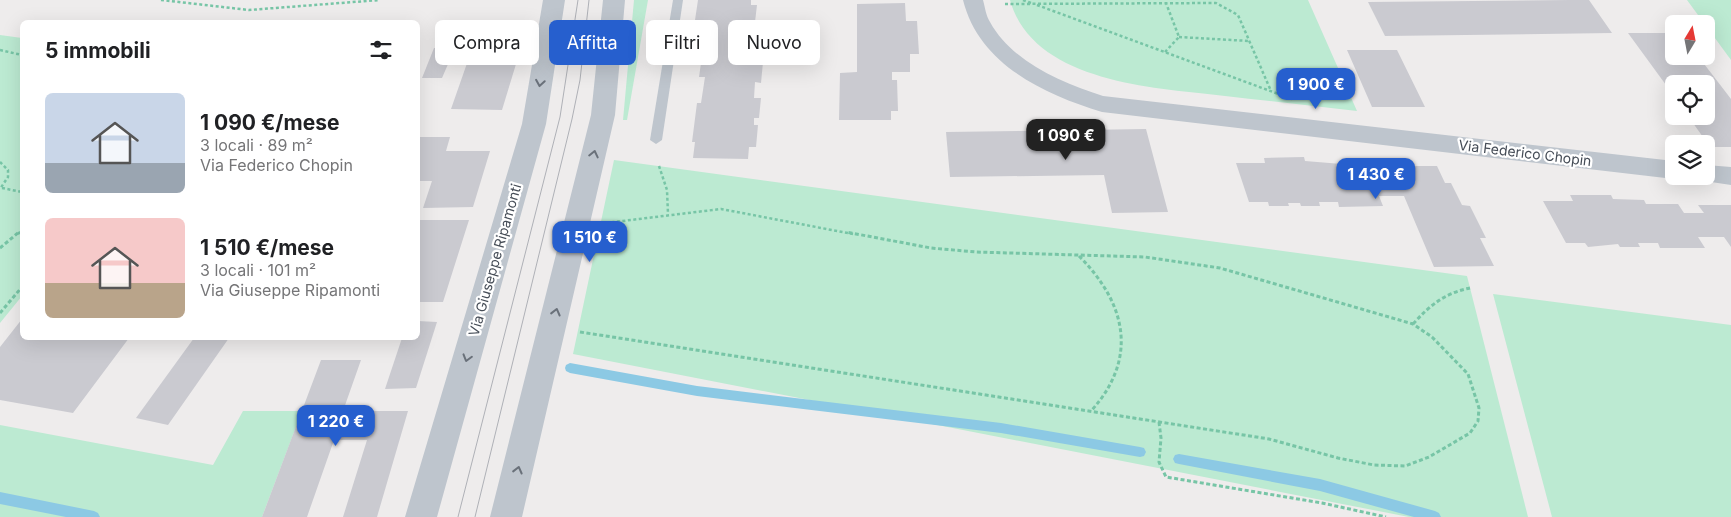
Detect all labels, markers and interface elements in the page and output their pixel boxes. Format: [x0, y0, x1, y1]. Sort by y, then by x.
north arrow [1665, 15, 1715, 65]
map controls [1665, 15, 1715, 185]
chip: Compra [435, 20, 539, 65]
chip: Affitta [549, 20, 636, 65]
chip: Filtri [646, 20, 718, 65]
chip: Nuovo [728, 20, 820, 65]
icon: filters [367, 36, 395, 64]
text: 5 immobili [45, 38, 151, 63]
pin: 1 900 € [1270, 68, 1362, 110]
text: 1 900 € [1287, 74, 1345, 94]
button: locate [1665, 75, 1715, 125]
one-way arrow [536, 78, 546, 87]
text: 1 090 €/mese [200, 110, 339, 135]
icon: home [85, 113, 145, 173]
pin: 1 090 € [1020, 119, 1112, 161]
text: 1 090 € [1037, 125, 1095, 145]
text: 3 locali · 89 m² [200, 135, 313, 155]
button: layers [1665, 135, 1715, 185]
street label: Via Federico Chopin [1458, 136, 1593, 169]
one-way arrow [588, 149, 599, 158]
text: Via Federico Chopin [200, 155, 353, 175]
pin: 1 430 € [1330, 158, 1422, 200]
text: 1 430 € [1347, 164, 1405, 184]
street label: Via Giuseppe Ripamonti [465, 182, 524, 338]
pin: 1 510 € [544, 220, 636, 263]
text: 1 510 € [563, 227, 617, 247]
text: 1 510 €/mese [200, 235, 334, 260]
icon: home [85, 238, 145, 298]
text: 3 locali · 101 m² [200, 260, 316, 280]
text: Via Giuseppe Ripamonti [200, 280, 380, 300]
one-way arrow [550, 307, 561, 316]
one-way arrow [463, 353, 473, 361]
pin: 1 220 € [290, 404, 382, 447]
text: 1 220 € [308, 411, 364, 431]
one-way arrow [512, 465, 523, 474]

